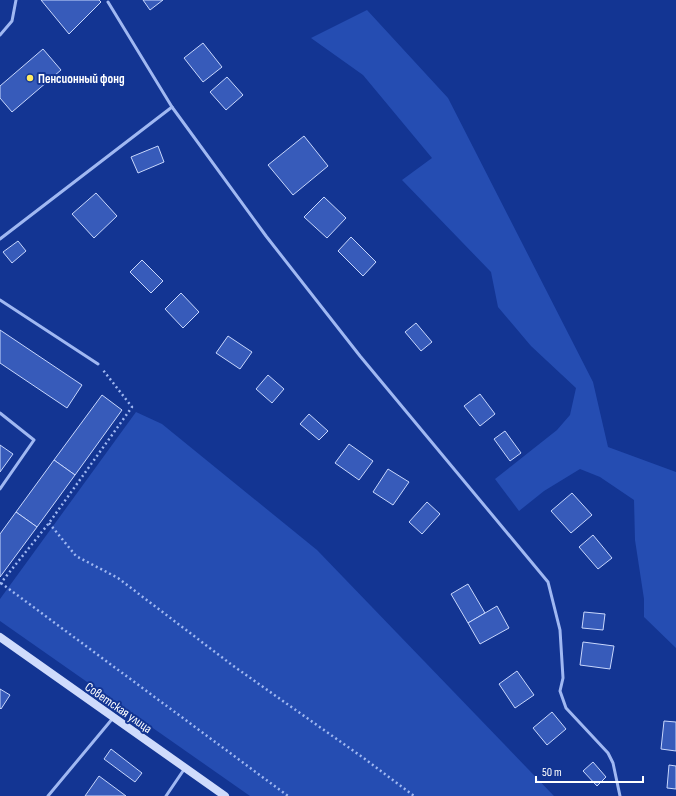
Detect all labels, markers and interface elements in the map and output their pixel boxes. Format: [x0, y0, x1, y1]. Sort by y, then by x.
place label: Пенсионный фонд [38, 71, 125, 87]
marker: Пенсионный фонд [25, 73, 35, 83]
street label: Советская улица [82, 679, 155, 737]
scale bar [536, 758, 643, 784]
text: 50 m [542, 765, 562, 780]

